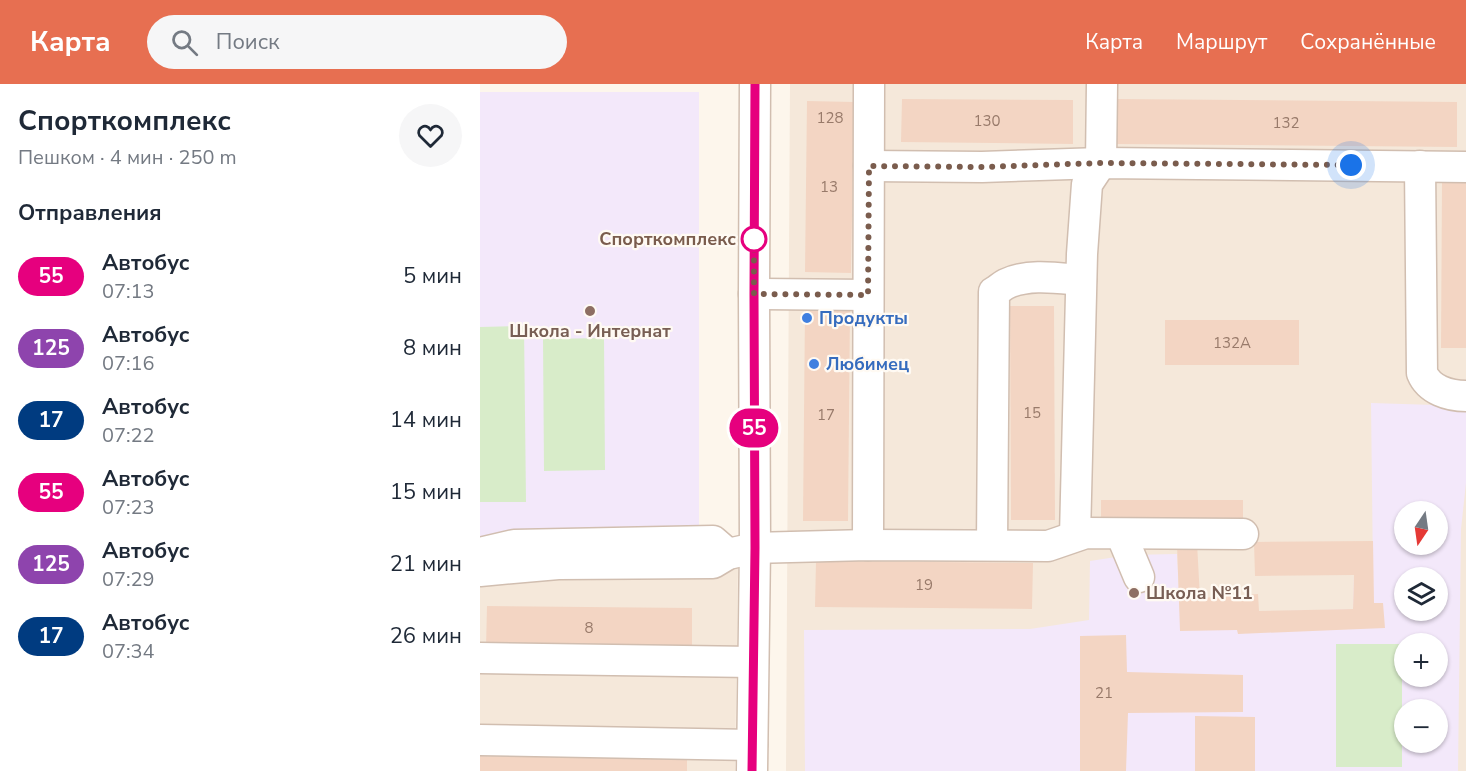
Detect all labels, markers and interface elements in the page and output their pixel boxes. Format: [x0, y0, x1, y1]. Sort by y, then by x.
search box [147, 15, 567, 69]
text: Карта [30, 23, 111, 61]
icon: search [168, 26, 201, 59]
text: Поиск [216, 27, 280, 57]
text: Карта [1085, 28, 1143, 56]
text: Маршрут [1176, 28, 1267, 56]
text: Сохранённые [1300, 28, 1436, 56]
text: Спорткомплекс [18, 102, 231, 140]
button: heart [399, 104, 462, 167]
house number: 128 [816, 108, 844, 128]
house number: 130 [973, 111, 1001, 131]
house number: 132 [1272, 113, 1300, 133]
text: Пешком · 4 мин · 250 m [18, 144, 237, 171]
your location [1336, 150, 1366, 180]
house number: 13 [820, 177, 838, 197]
text: Отправления [18, 198, 162, 228]
marker: Спорткомплекс [741, 226, 767, 252]
place label: Спорткомплекс [599, 227, 736, 251]
text: Автобус [102, 248, 190, 278]
text: 5 мин [403, 261, 462, 291]
text: 55 [38, 262, 64, 290]
text: 07:13 [102, 278, 155, 305]
marker: Школа - Интернат [583, 304, 597, 318]
place label: Продукты [819, 306, 908, 330]
marker: Продукты [800, 311, 814, 325]
place label: Школа - Интернат [509, 319, 671, 343]
text: Автобус [102, 320, 190, 350]
text: 8 мин [403, 333, 462, 363]
house number: 132А [1213, 333, 1251, 353]
text: 125 [32, 334, 70, 362]
text: 07:16 [102, 350, 155, 377]
place label: Любимец [826, 352, 909, 376]
marker: Любимец [807, 357, 821, 371]
text: Автобус [102, 392, 190, 422]
house number: 15 [1023, 403, 1041, 423]
text: 14 мин [390, 405, 462, 435]
house number: 17 [817, 405, 835, 425]
text: 17 [38, 406, 64, 434]
line badge: 55 [727, 408, 781, 448]
text: 55 [741, 414, 767, 442]
text: 07:22 [102, 422, 155, 449]
text: Автобус [102, 464, 190, 494]
text: 15 мин [390, 477, 462, 507]
text: 55 [38, 478, 64, 506]
text: 07:23 [102, 494, 155, 521]
north arrow [1394, 501, 1448, 555]
map controls [1394, 501, 1448, 753]
text: Автобус [102, 536, 190, 566]
text: 21 мин [390, 549, 462, 579]
text: 125 [32, 550, 70, 578]
text: 07:29 [102, 566, 155, 593]
button: layers [1394, 567, 1448, 621]
house number: 19 [915, 575, 933, 595]
place label: Школа №11 [1146, 581, 1253, 605]
marker: Школа №11 [1127, 586, 1141, 600]
text: Автобус [102, 608, 190, 638]
house number: 8 [584, 618, 594, 638]
text: 26 мин [390, 621, 462, 651]
text: 17 [38, 622, 64, 650]
button: + [1394, 633, 1448, 687]
text: 07:34 [102, 638, 155, 665]
house number: 21 [1095, 683, 1113, 703]
button: − [1394, 699, 1448, 753]

